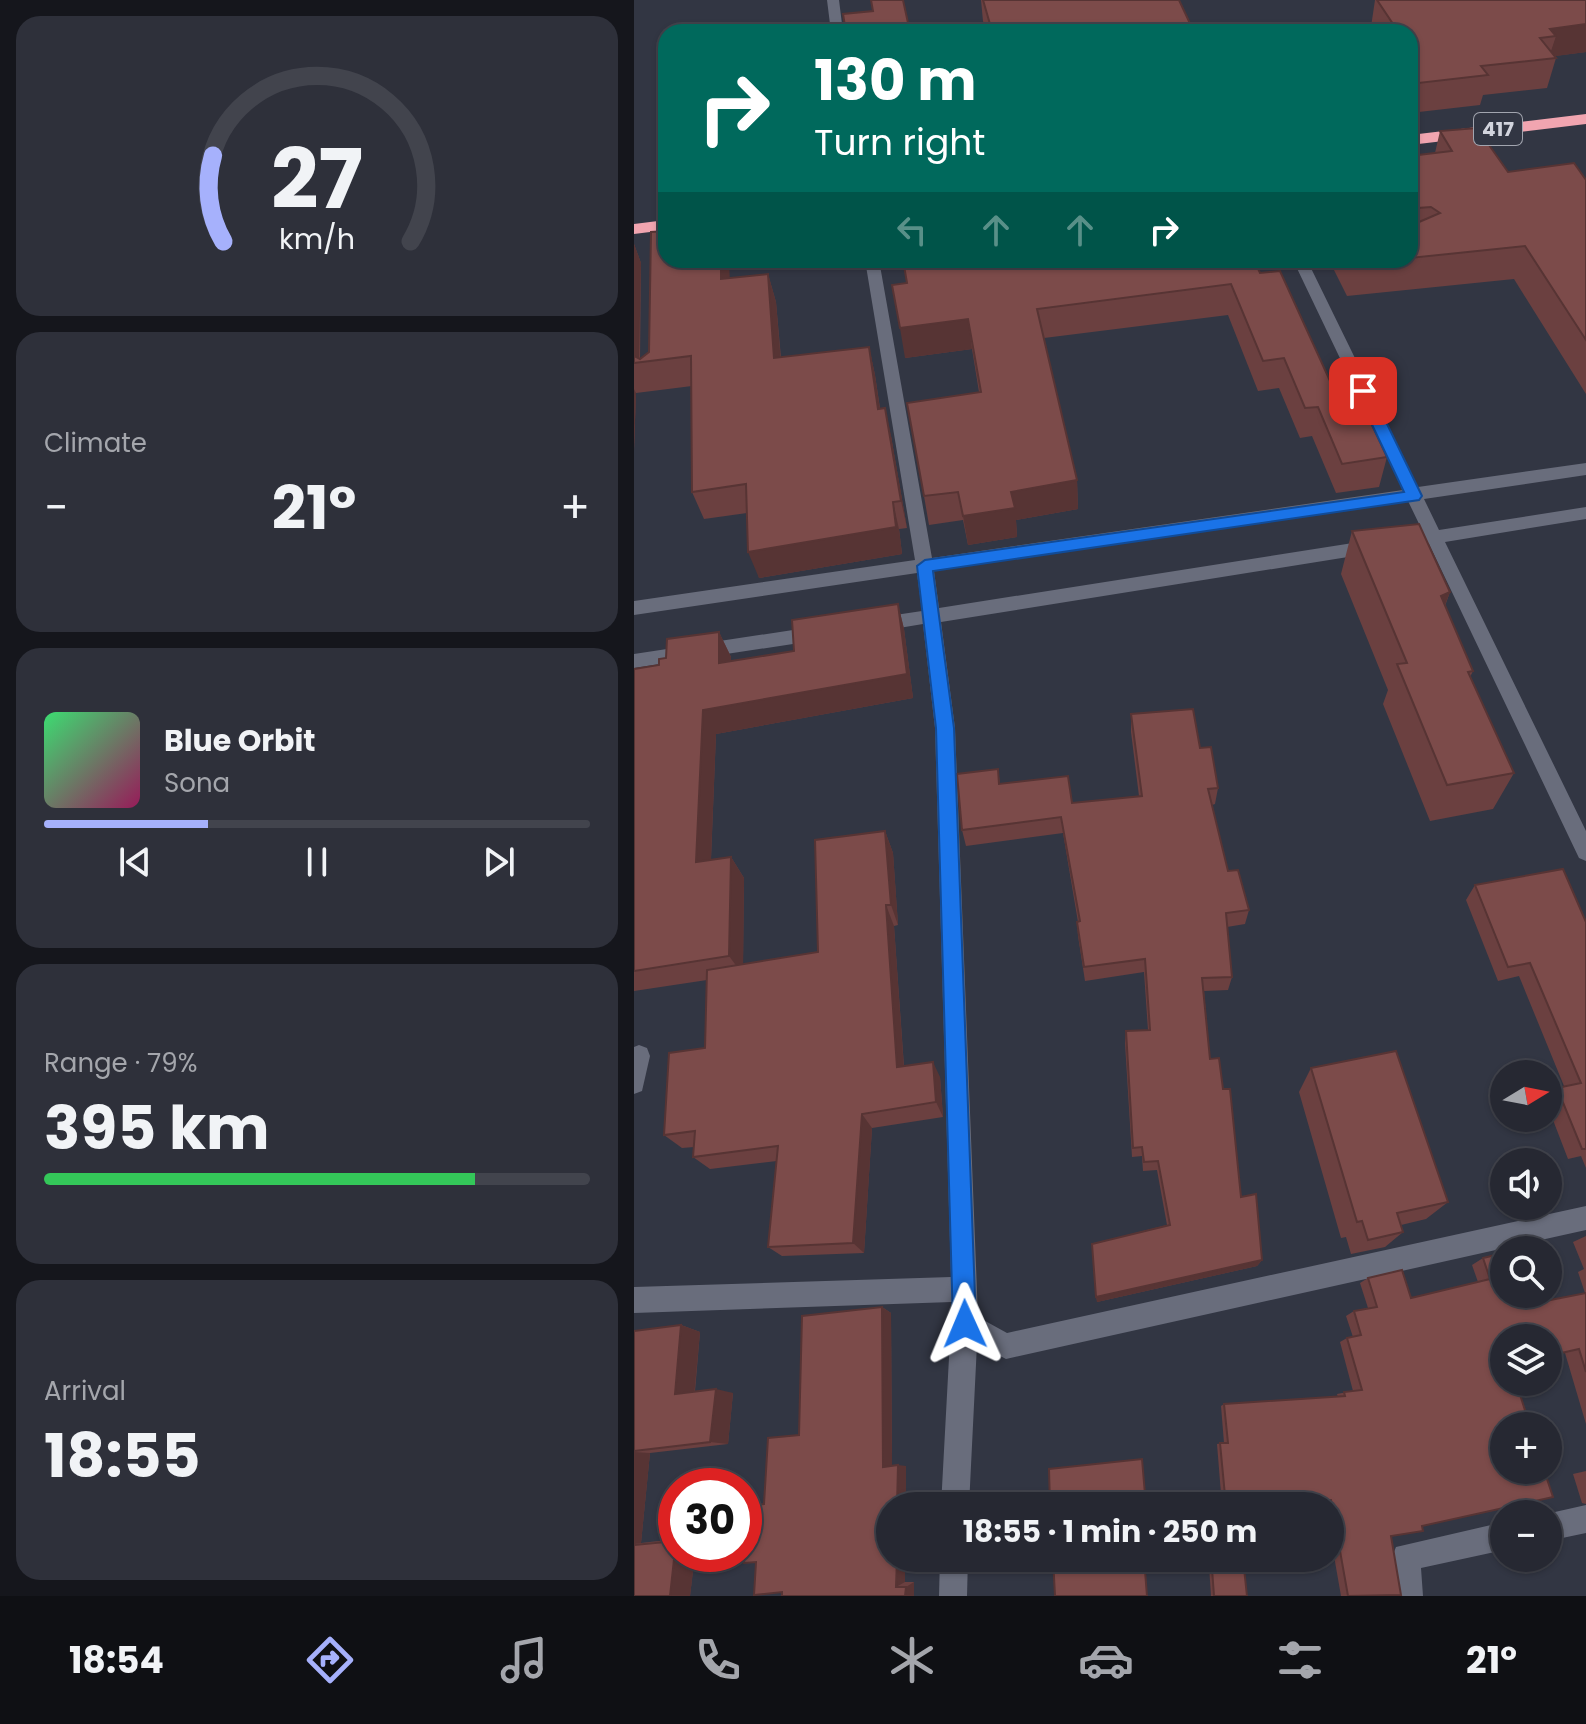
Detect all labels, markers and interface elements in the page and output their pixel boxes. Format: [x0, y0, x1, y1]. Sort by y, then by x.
text: 130 m [814, 41, 977, 120]
icon: right [682, 56, 786, 160]
road number: 417 [1474, 113, 1522, 145]
text: Turn right [814, 117, 985, 168]
text: 27 [271, 121, 363, 237]
icon: left [890, 208, 934, 252]
icon: ahead [974, 208, 1018, 252]
icon: ahead [1058, 208, 1102, 252]
icon: right [1142, 208, 1186, 252]
text: km/h [279, 219, 355, 259]
pin [1329, 357, 1397, 425]
icon: arrive [1341, 369, 1385, 413]
text: Climate [44, 425, 147, 461]
text: 21° [272, 466, 356, 550]
text: − [44, 477, 68, 538]
text: + [560, 477, 590, 538]
text: Blue Orbit [164, 719, 316, 762]
text: Sona [164, 765, 230, 801]
icon: previous [113, 840, 157, 884]
icon: pause [295, 840, 339, 884]
icon: next [477, 840, 521, 884]
text: Range · 79% [44, 1045, 197, 1081]
north arrow [1490, 1060, 1562, 1132]
map controls [1490, 1060, 1562, 1572]
text: 395 km [44, 1086, 270, 1170]
button: sound [1490, 1148, 1562, 1220]
button: search [1490, 1236, 1562, 1308]
position arrow [923, 1282, 1007, 1366]
button: layers [1490, 1324, 1562, 1396]
text: Arrival [44, 1373, 126, 1409]
button: + [1490, 1412, 1562, 1484]
text: 18:55 [44, 1414, 200, 1498]
speed limit sign: 30 [658, 1468, 762, 1572]
button: − [1490, 1500, 1562, 1572]
text: 18:55 · 1 min · 250 m [963, 1510, 1257, 1553]
icon: directions [302, 1632, 358, 1688]
icon: music [496, 1632, 552, 1688]
icon: phone [690, 1632, 746, 1688]
icon: climate [884, 1632, 940, 1688]
icon: car [1078, 1632, 1134, 1688]
icon: filters [1272, 1632, 1328, 1688]
text: 18:54 [69, 1635, 164, 1686]
text: 21° [1466, 1635, 1517, 1686]

